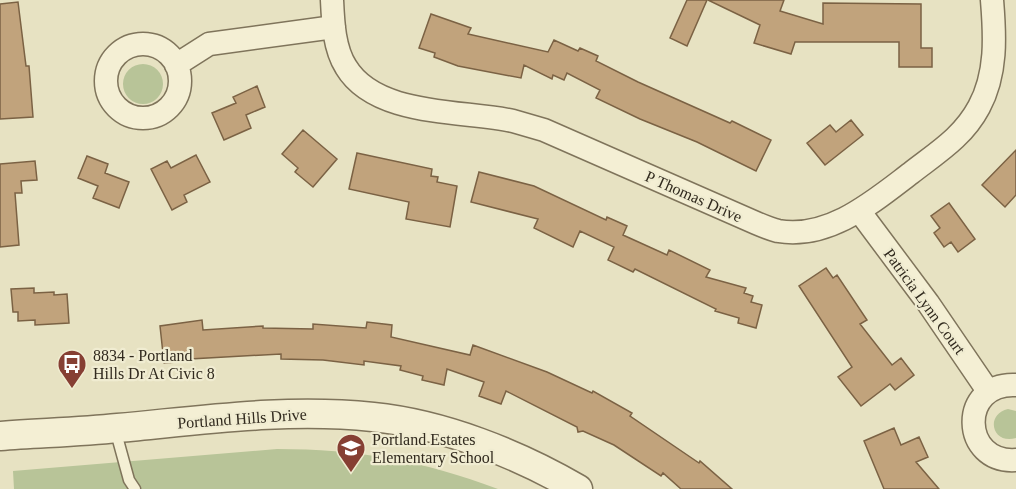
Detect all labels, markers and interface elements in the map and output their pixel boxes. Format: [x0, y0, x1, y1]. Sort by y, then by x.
street label: P Thomas Drive [643, 168, 745, 225]
street label: Patricia Lynn Court [880, 245, 969, 358]
place label: 8834 - Portland Hills Dr At Civic 8 [93, 347, 215, 382]
bus stop icon: 8834 - Portland Hills Dr At Civic 8 [56, 348, 88, 390]
street label: Portland Hills Drive [177, 405, 307, 432]
place label: Portland Estates Elementary School [372, 431, 495, 467]
school or university icon: Portland Estates Elementary School [335, 432, 367, 474]

